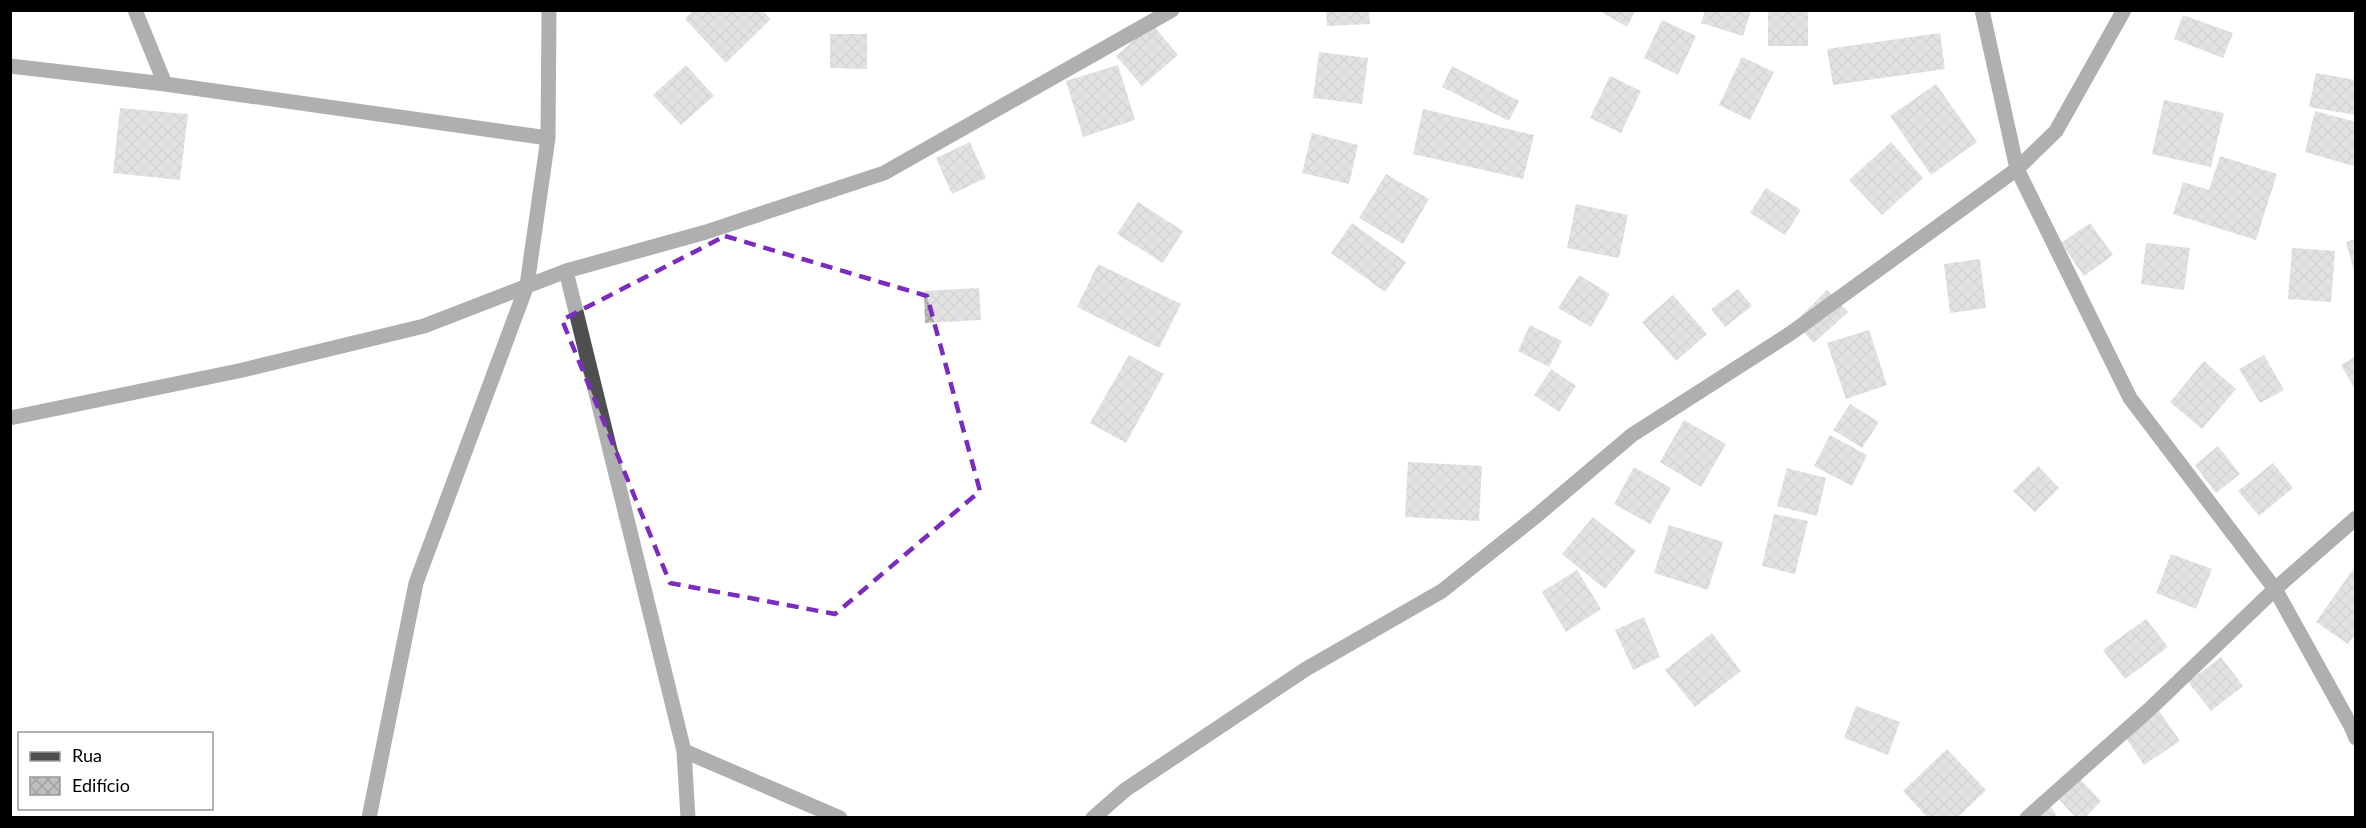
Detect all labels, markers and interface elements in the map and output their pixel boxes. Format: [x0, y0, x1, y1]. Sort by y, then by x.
legend [18, 732, 213, 810]
text: Rua [72, 744, 102, 766]
text: Edifício [72, 774, 130, 796]

